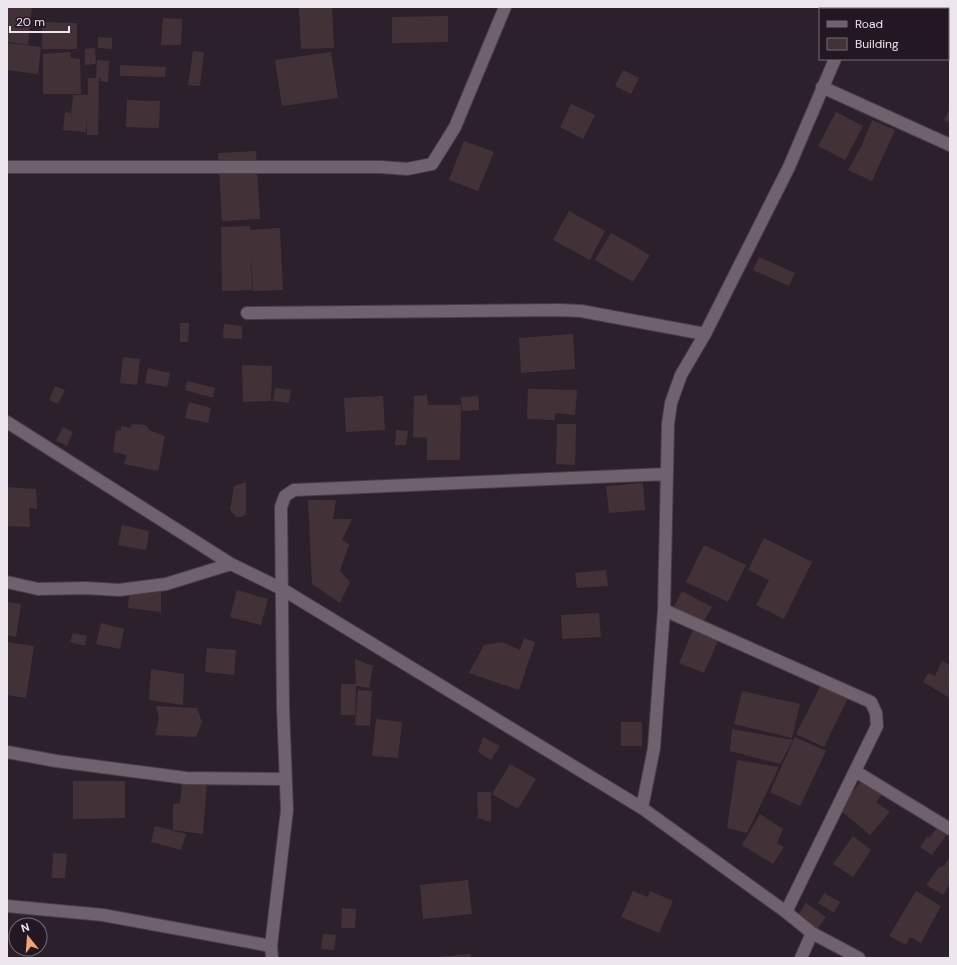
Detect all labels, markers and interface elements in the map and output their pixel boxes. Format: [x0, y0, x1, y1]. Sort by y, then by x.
scale bar [10, 8, 69, 34]
legend [819, 8, 949, 60]
text: 20 m [16, 14, 45, 30]
text: Road [855, 16, 883, 32]
text: Building [855, 36, 899, 52]
north arrow [8, 917, 48, 957]
text: N [19, 920, 31, 935]

